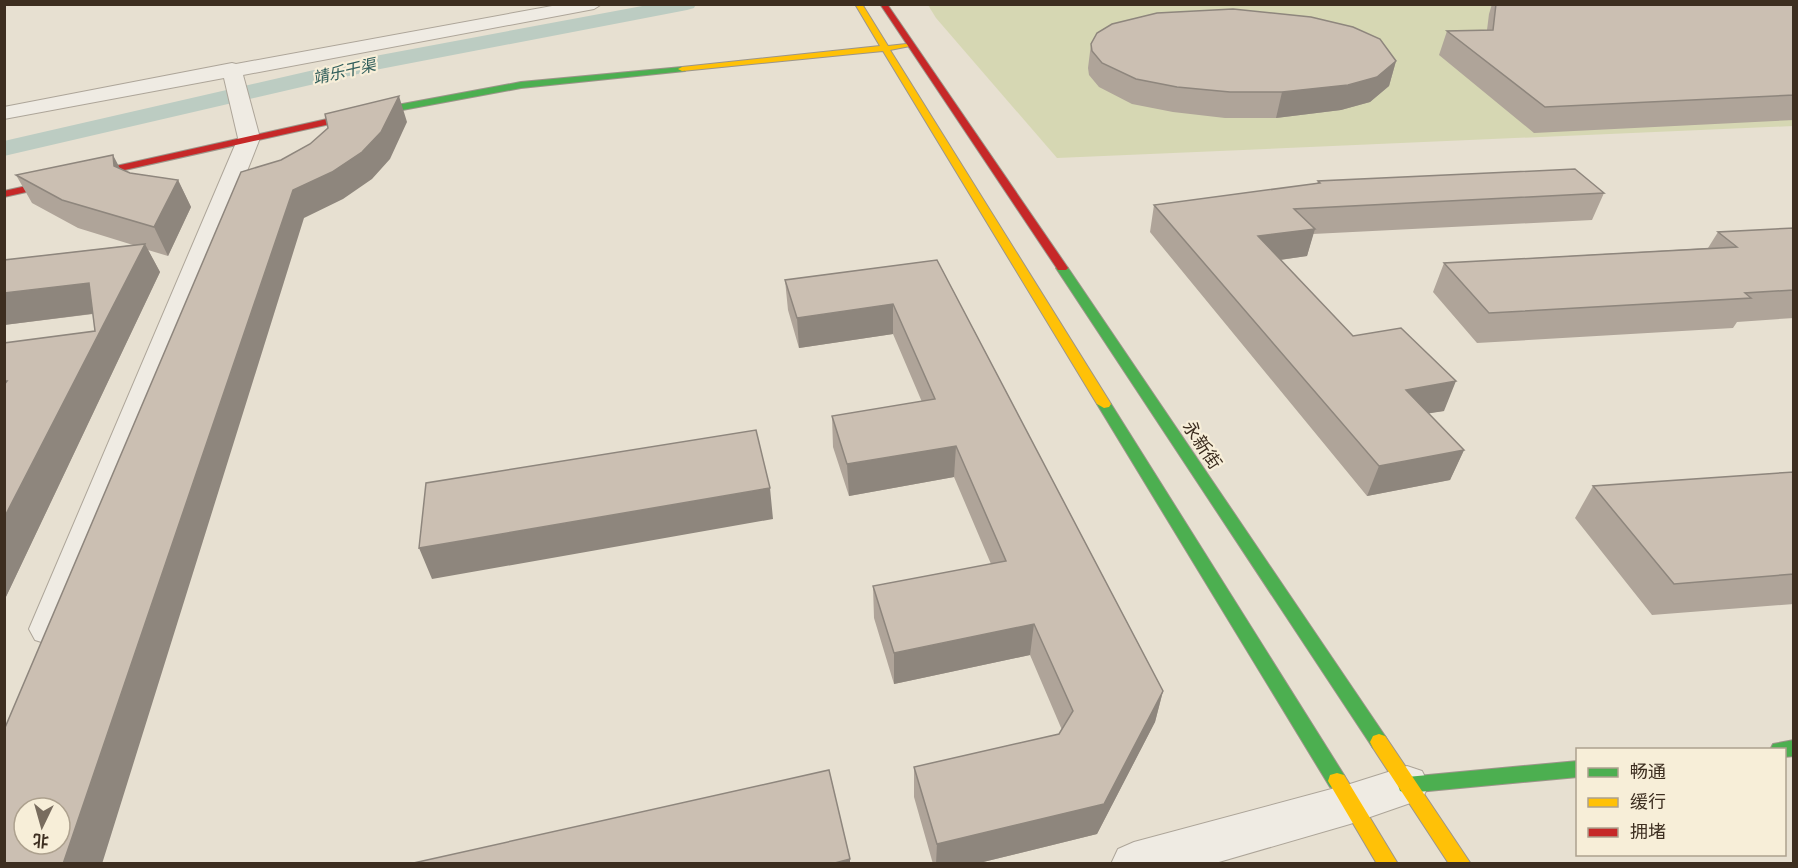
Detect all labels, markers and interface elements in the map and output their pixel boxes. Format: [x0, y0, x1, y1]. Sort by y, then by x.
water label: 靖乐干渠 [311, 55, 379, 88]
street label: 永新街 [1178, 416, 1226, 474]
legend [1576, 748, 1786, 856]
text: 畅通 [1630, 761, 1666, 783]
text: 缓行 [1630, 791, 1666, 813]
north arrow [12, 796, 72, 856]
text: 拥堵 [1630, 821, 1666, 843]
text: 北 [32, 830, 50, 851]

